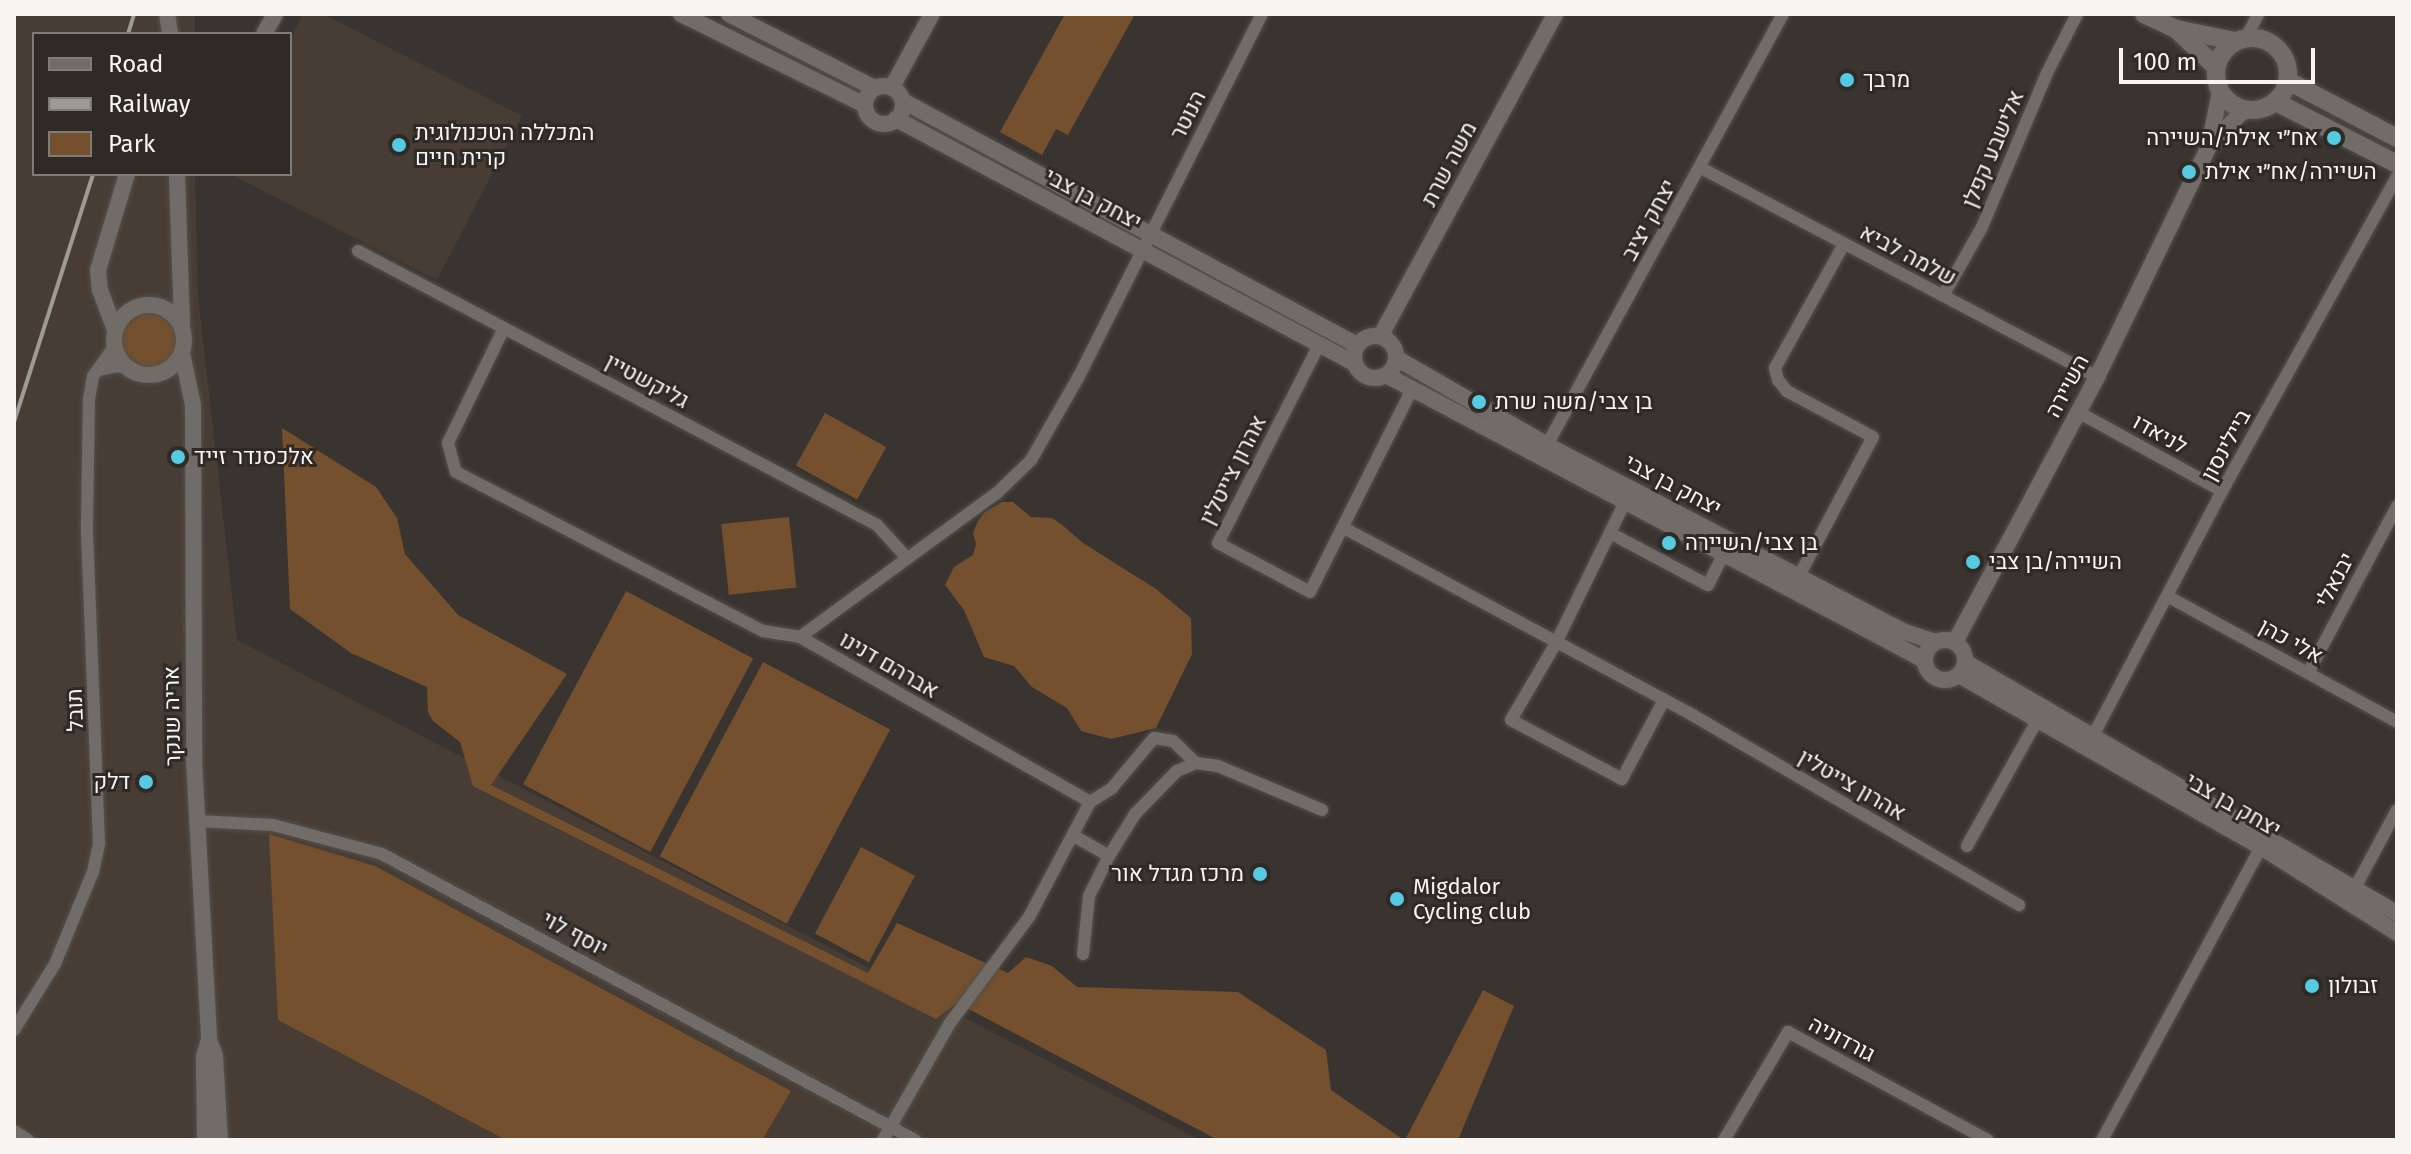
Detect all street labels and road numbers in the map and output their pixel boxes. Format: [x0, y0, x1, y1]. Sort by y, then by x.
street label: הנוטר [1164, 86, 1212, 144]
street label: אלישבע קפלן [1956, 86, 2030, 212]
street label: משה שרת [1416, 117, 1482, 211]
street label: יצחק בן צבי [1040, 163, 1146, 235]
street label: יצחק יציב [1616, 175, 1682, 265]
street label: שלמה לביא [1855, 219, 1961, 291]
street label: גליקשטיין [601, 348, 693, 414]
street label: השיירה [2040, 350, 2094, 422]
street label: ביילינסון [2196, 405, 2256, 485]
street label: לניאדו [2128, 408, 2192, 460]
street label: אהרון צייטלין [1194, 411, 1272, 529]
street label: יצחק בן צבי [1620, 449, 1726, 521]
street label: יבנאלי [2310, 548, 2360, 612]
street label: אלי כהן [2254, 613, 2328, 669]
street label: אברהם דנינו [835, 626, 943, 704]
street label: אריה שנקר [158, 666, 186, 766]
street label: תובל [61, 688, 89, 732]
street label: אהרון צייטלין [1794, 744, 1910, 826]
street label: יצחק בן צבי [2181, 767, 2285, 843]
street label: יוסף לוי [538, 906, 612, 962]
street label: גורדוניה [1804, 1011, 1880, 1067]

